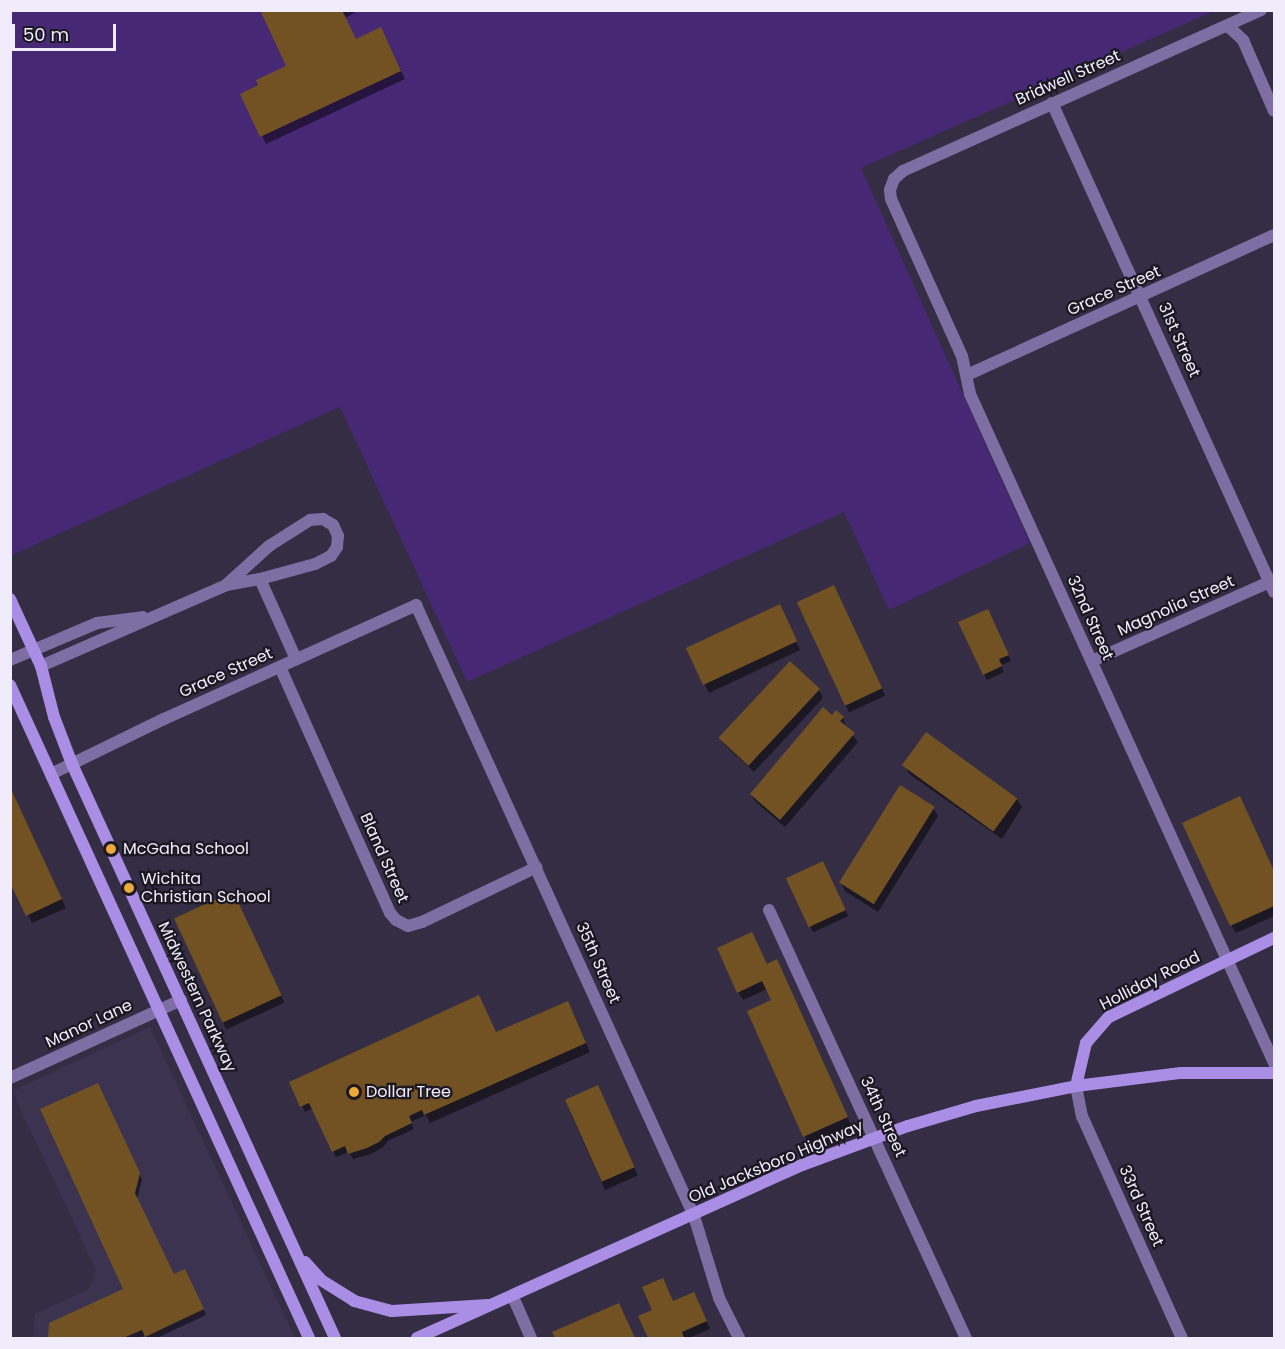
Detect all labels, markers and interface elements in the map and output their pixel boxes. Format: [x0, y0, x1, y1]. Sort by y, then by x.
scale bar [15, 12, 118, 50]
text: 50 m [23, 22, 69, 47]
street label: Bridwell Street [1013, 46, 1123, 110]
street label: Grace Street [1064, 262, 1164, 320]
street label: 31st Street [1154, 300, 1204, 380]
street label: Magnolia Street [1115, 572, 1237, 640]
street label: 32nd Street [1063, 573, 1117, 663]
street label: Grace Street [176, 644, 276, 702]
street label: Bland Street [356, 810, 412, 906]
place label: McGaha School [123, 839, 249, 859]
marker: McGaha School [104, 842, 118, 856]
place label: Wichita Christian School [141, 869, 271, 907]
marker: Wichita Christian School [122, 881, 136, 895]
street label: Midwestern Parkway [154, 919, 240, 1075]
street label: 35th Street [572, 920, 624, 1006]
street label: Holliday Road [1097, 948, 1203, 1014]
street label: Manor Lane [43, 996, 135, 1052]
street label: 34th Street [856, 1074, 910, 1160]
place label: Dollar Tree [366, 1082, 451, 1102]
marker: Dollar Tree [347, 1085, 361, 1099]
street label: Old Jacksboro Highway [686, 1116, 866, 1208]
street label: 33rd Street [1115, 1162, 1167, 1250]

